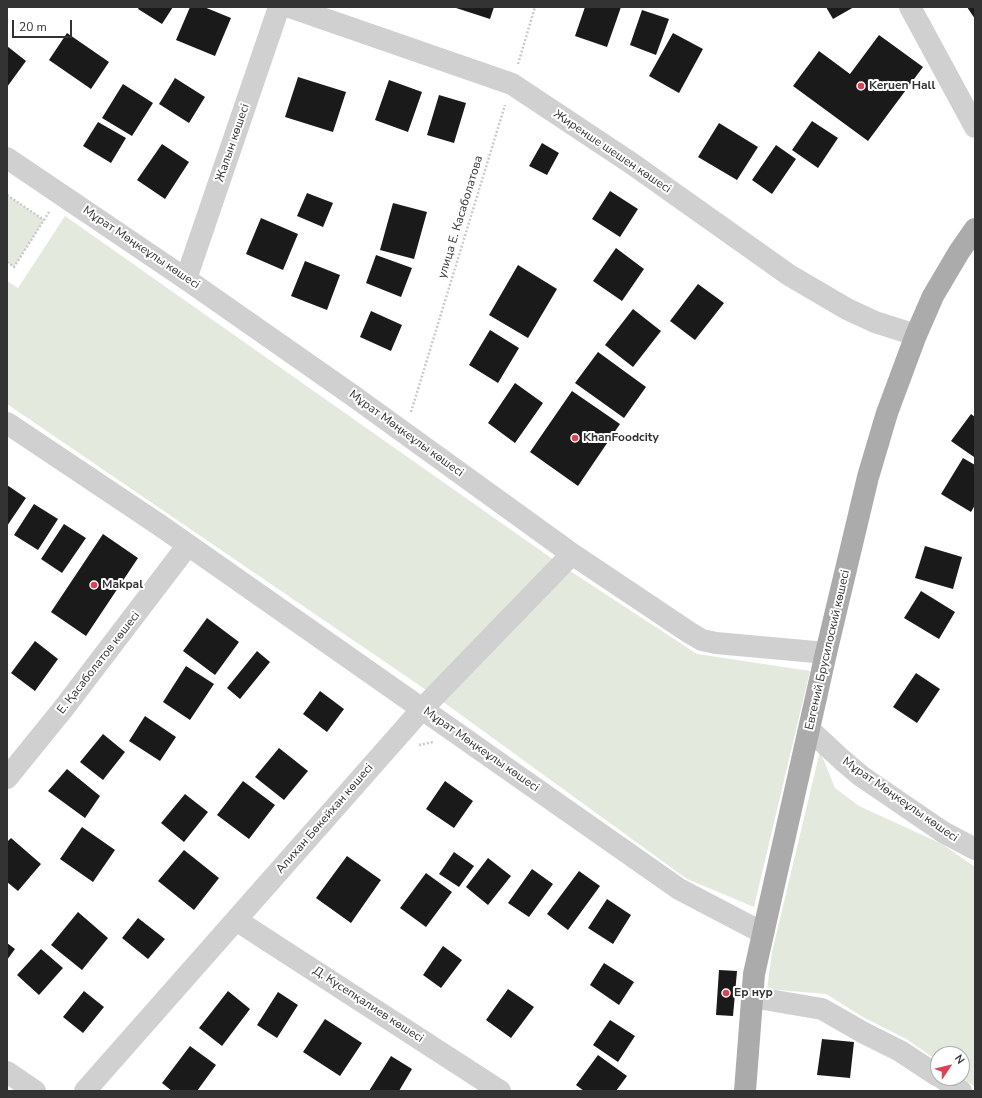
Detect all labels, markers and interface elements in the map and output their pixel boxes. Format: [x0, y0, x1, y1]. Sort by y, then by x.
scale bar [14, 12, 74, 38]
text: 20 m [19, 19, 47, 35]
place label: Keruen Hall [869, 79, 935, 93]
marker: Keruen Hall [856, 81, 866, 91]
street label: Жалын көшесі [213, 102, 253, 184]
street label: Жиренше шешен көшесі [551, 107, 673, 197]
street label: улица Е. Касаболатова [435, 154, 487, 280]
street label: Мұрат Мөңкеұлы көшесі [80, 203, 202, 293]
street label: Мұрат Мөңкеұлы көшесі [346, 388, 466, 480]
place label: KhanFoodcity [583, 431, 659, 445]
marker: KhanFoodcity [570, 433, 580, 443]
street label: Евгений Брусилоский көшесі [803, 569, 853, 731]
place label: Makpal [102, 578, 143, 592]
marker: Makpal [89, 580, 99, 590]
street label: Е. Қасаболатов көшесі [55, 609, 143, 717]
street label: Мұрат Мөңкеұлы көшесі [420, 705, 542, 795]
street label: Мұрат Мөңкеұлы көшесі [839, 755, 961, 845]
street label: Алихан Бөкейхан көшесі [273, 761, 377, 877]
street label: Д. Күсепқалиев көшесі [310, 964, 426, 1046]
place label: Ер нур [734, 986, 773, 1000]
marker: Ер нур [721, 988, 731, 998]
north arrow [930, 1046, 970, 1086]
text: N [951, 1052, 968, 1067]

